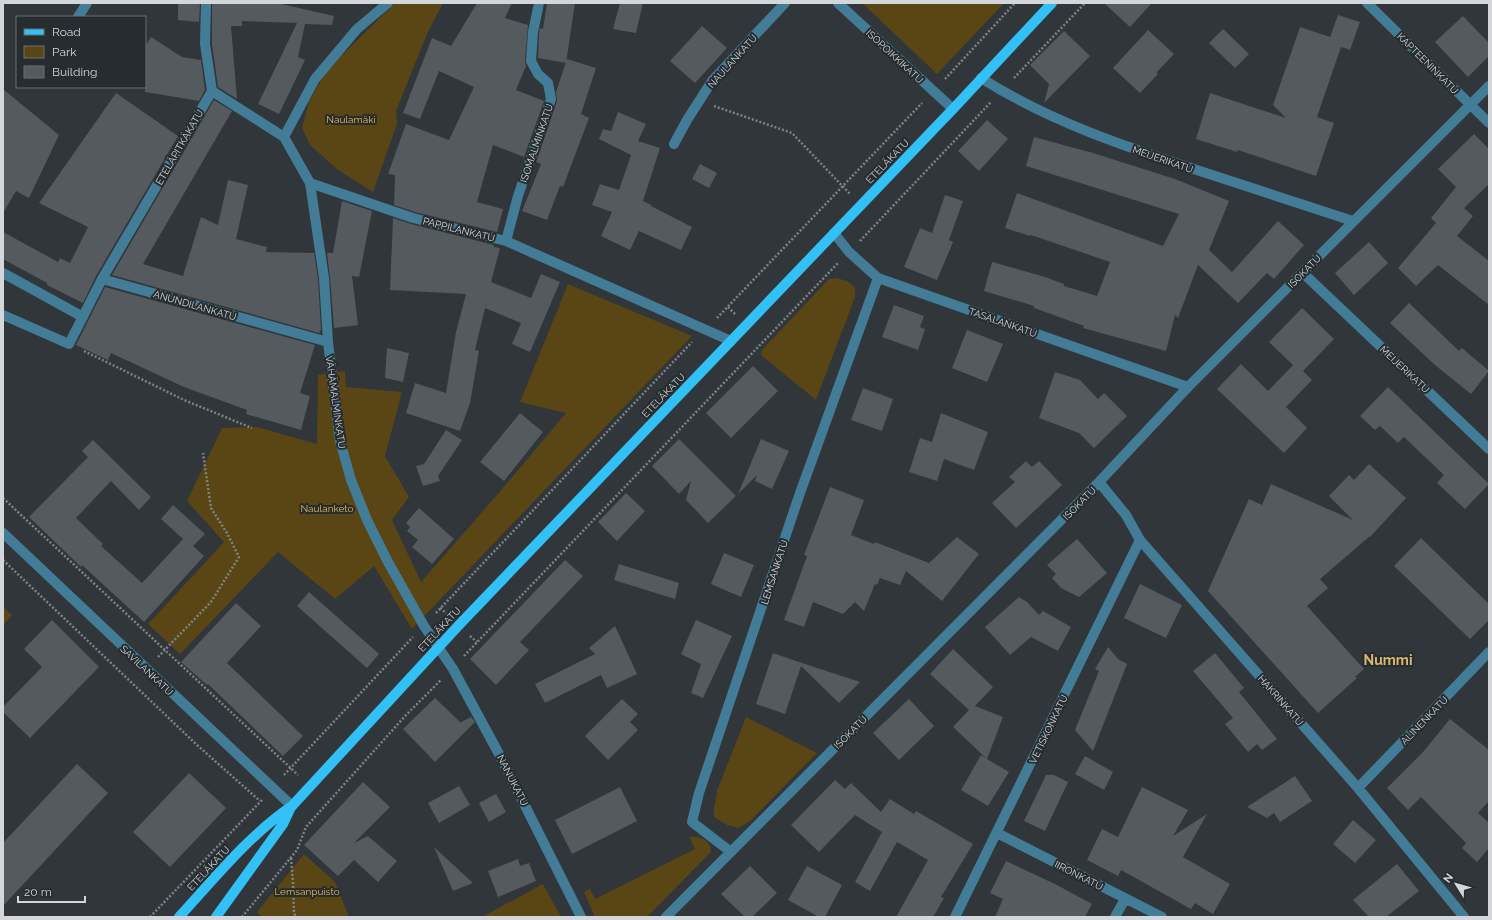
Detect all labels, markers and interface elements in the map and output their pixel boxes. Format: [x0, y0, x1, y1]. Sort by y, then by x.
legend [16, 16, 146, 88]
text: Road [52, 25, 81, 39]
street label: ISOPOIKKIKATU [864, 27, 925, 86]
street label: KAPTEENINKATU [1395, 31, 1460, 96]
street label: NAULANKATU [705, 32, 759, 90]
text: Park [52, 45, 77, 59]
text: Building [52, 65, 98, 79]
street label: ISOMALMINKATU [518, 102, 555, 184]
street label: ETELÄPITKÄKATU [153, 108, 205, 187]
park label: Naulamäki [326, 114, 376, 125]
street label: ETELÄKATU [864, 137, 911, 186]
street label: MEIJERIKATU [1131, 144, 1195, 175]
street label: PAPPILANKATU [422, 215, 496, 244]
street label: ISOKATU [1286, 253, 1323, 290]
street label: ANUNDILANKATU [152, 288, 238, 323]
street label: TASALANKATU [967, 306, 1038, 339]
street label: MEIJERIKATU [1378, 344, 1432, 395]
street label: VÄHÄMALMINKATU [324, 355, 347, 449]
street label: ETELÄKATU [640, 371, 687, 420]
street label: ISOKATU [1061, 485, 1098, 522]
park label: Naulanketo [300, 503, 354, 514]
street label: LEMSANKATU [759, 538, 790, 606]
street label: ETELÄKATU [416, 605, 463, 654]
street label: SAVILANKATU [118, 643, 175, 698]
district label: Nummi [1364, 652, 1412, 668]
street label: HAKRINKATU [1256, 673, 1306, 728]
street label: VETISKONKATU [1027, 693, 1070, 765]
street label: ALINENKATU [1399, 694, 1450, 747]
street label: ISOKATU [832, 714, 869, 751]
street label: NANUKATU [495, 753, 530, 808]
street label: ETELÄKATU [185, 844, 232, 893]
street label: IIRONKATU [1053, 859, 1105, 892]
north arrow [1436, 864, 1476, 904]
text: N [1441, 871, 1456, 886]
scale bar [18, 878, 85, 904]
text: 20 m [24, 885, 52, 899]
park label: Lemsanpuisto [274, 886, 340, 897]

